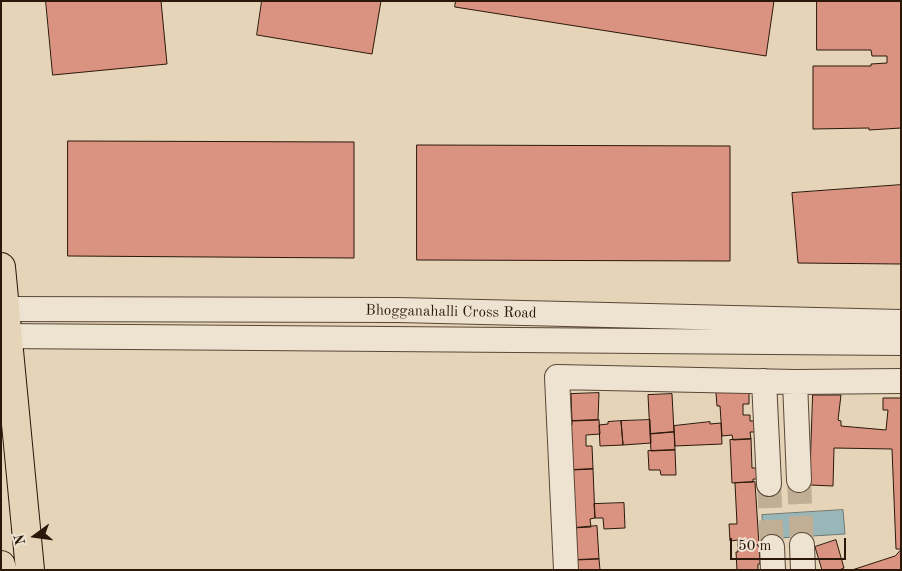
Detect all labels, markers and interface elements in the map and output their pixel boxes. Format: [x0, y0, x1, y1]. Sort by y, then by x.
street label: Bhogganahalli Cross Road [365, 302, 537, 322]
north arrow [10, 511, 60, 561]
scale bar [732, 528, 848, 560]
text: N [12, 533, 29, 547]
text: 50 m [738, 539, 772, 554]

